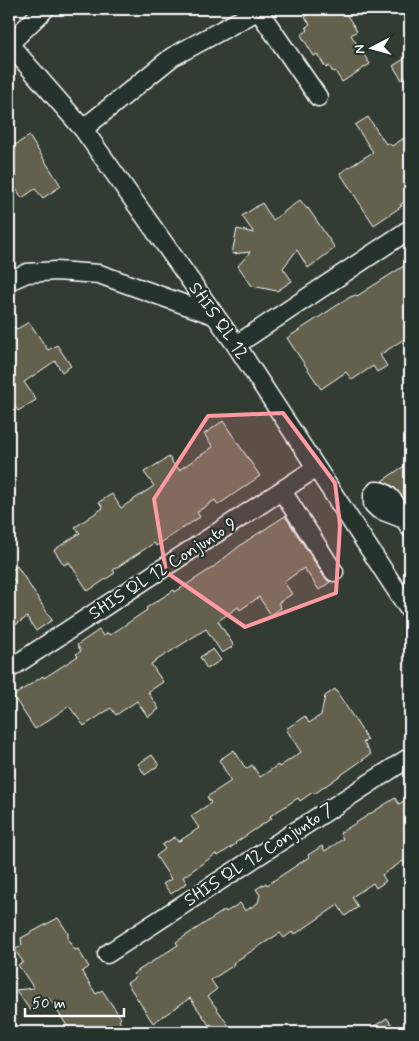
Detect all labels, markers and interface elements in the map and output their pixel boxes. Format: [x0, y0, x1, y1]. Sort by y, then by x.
north arrow [346, 22, 396, 72]
text: N [351, 44, 370, 55]
street label: SHIS QL 12 [183, 277, 253, 365]
street label: SHIS QL 12 Conjunto 9 [84, 512, 242, 626]
street label: SHIS QL 12 Conjunto 7 [179, 797, 339, 913]
scale bar [25, 986, 124, 1018]
text: 50 m [32, 994, 66, 1014]

